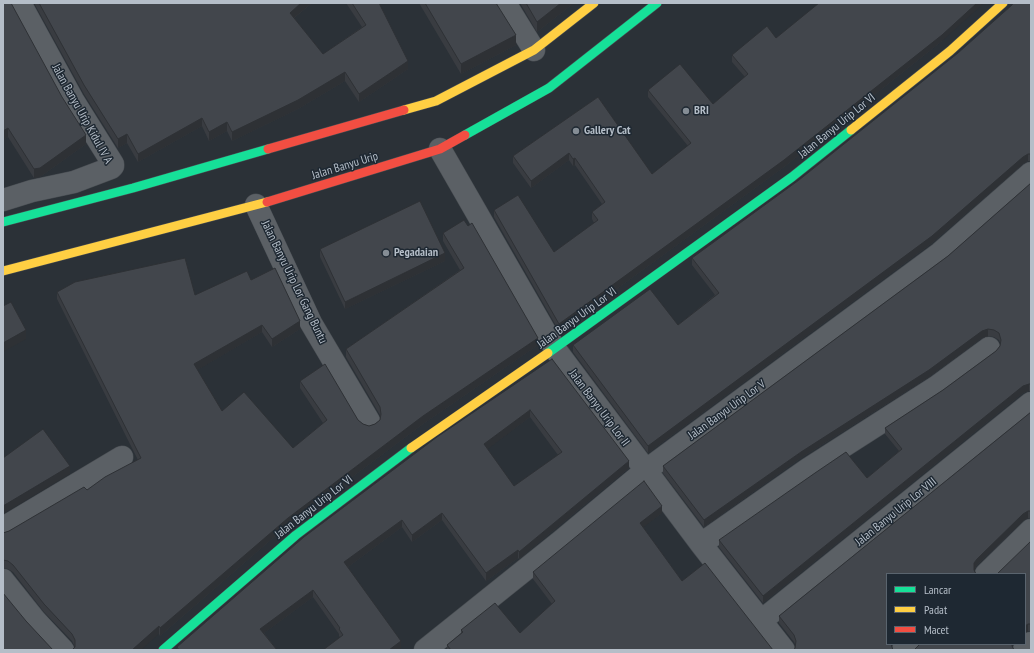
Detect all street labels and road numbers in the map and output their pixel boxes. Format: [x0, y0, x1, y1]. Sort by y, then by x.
street label: Jalan Banyu Urip Kidul IV A [49, 62, 115, 166]
street label: Jalan Banyu Urip Lor VI [796, 91, 878, 161]
street label: Jalan Banyu Urip [310, 149, 380, 183]
street label: Jalan Banyu Urip Lor Gang Buntu [258, 218, 330, 346]
street label: Jalan Banyu Urip Lor VI [534, 284, 620, 352]
street label: Jalan Banyu Urip Lor II [566, 367, 632, 449]
street label: Jalan Banyu Urip Lor V [686, 377, 768, 443]
street label: Jalan Banyu Urip Lor VI [272, 472, 356, 542]
street label: Jalan Banyu Urip Lor VIII [852, 475, 940, 549]

